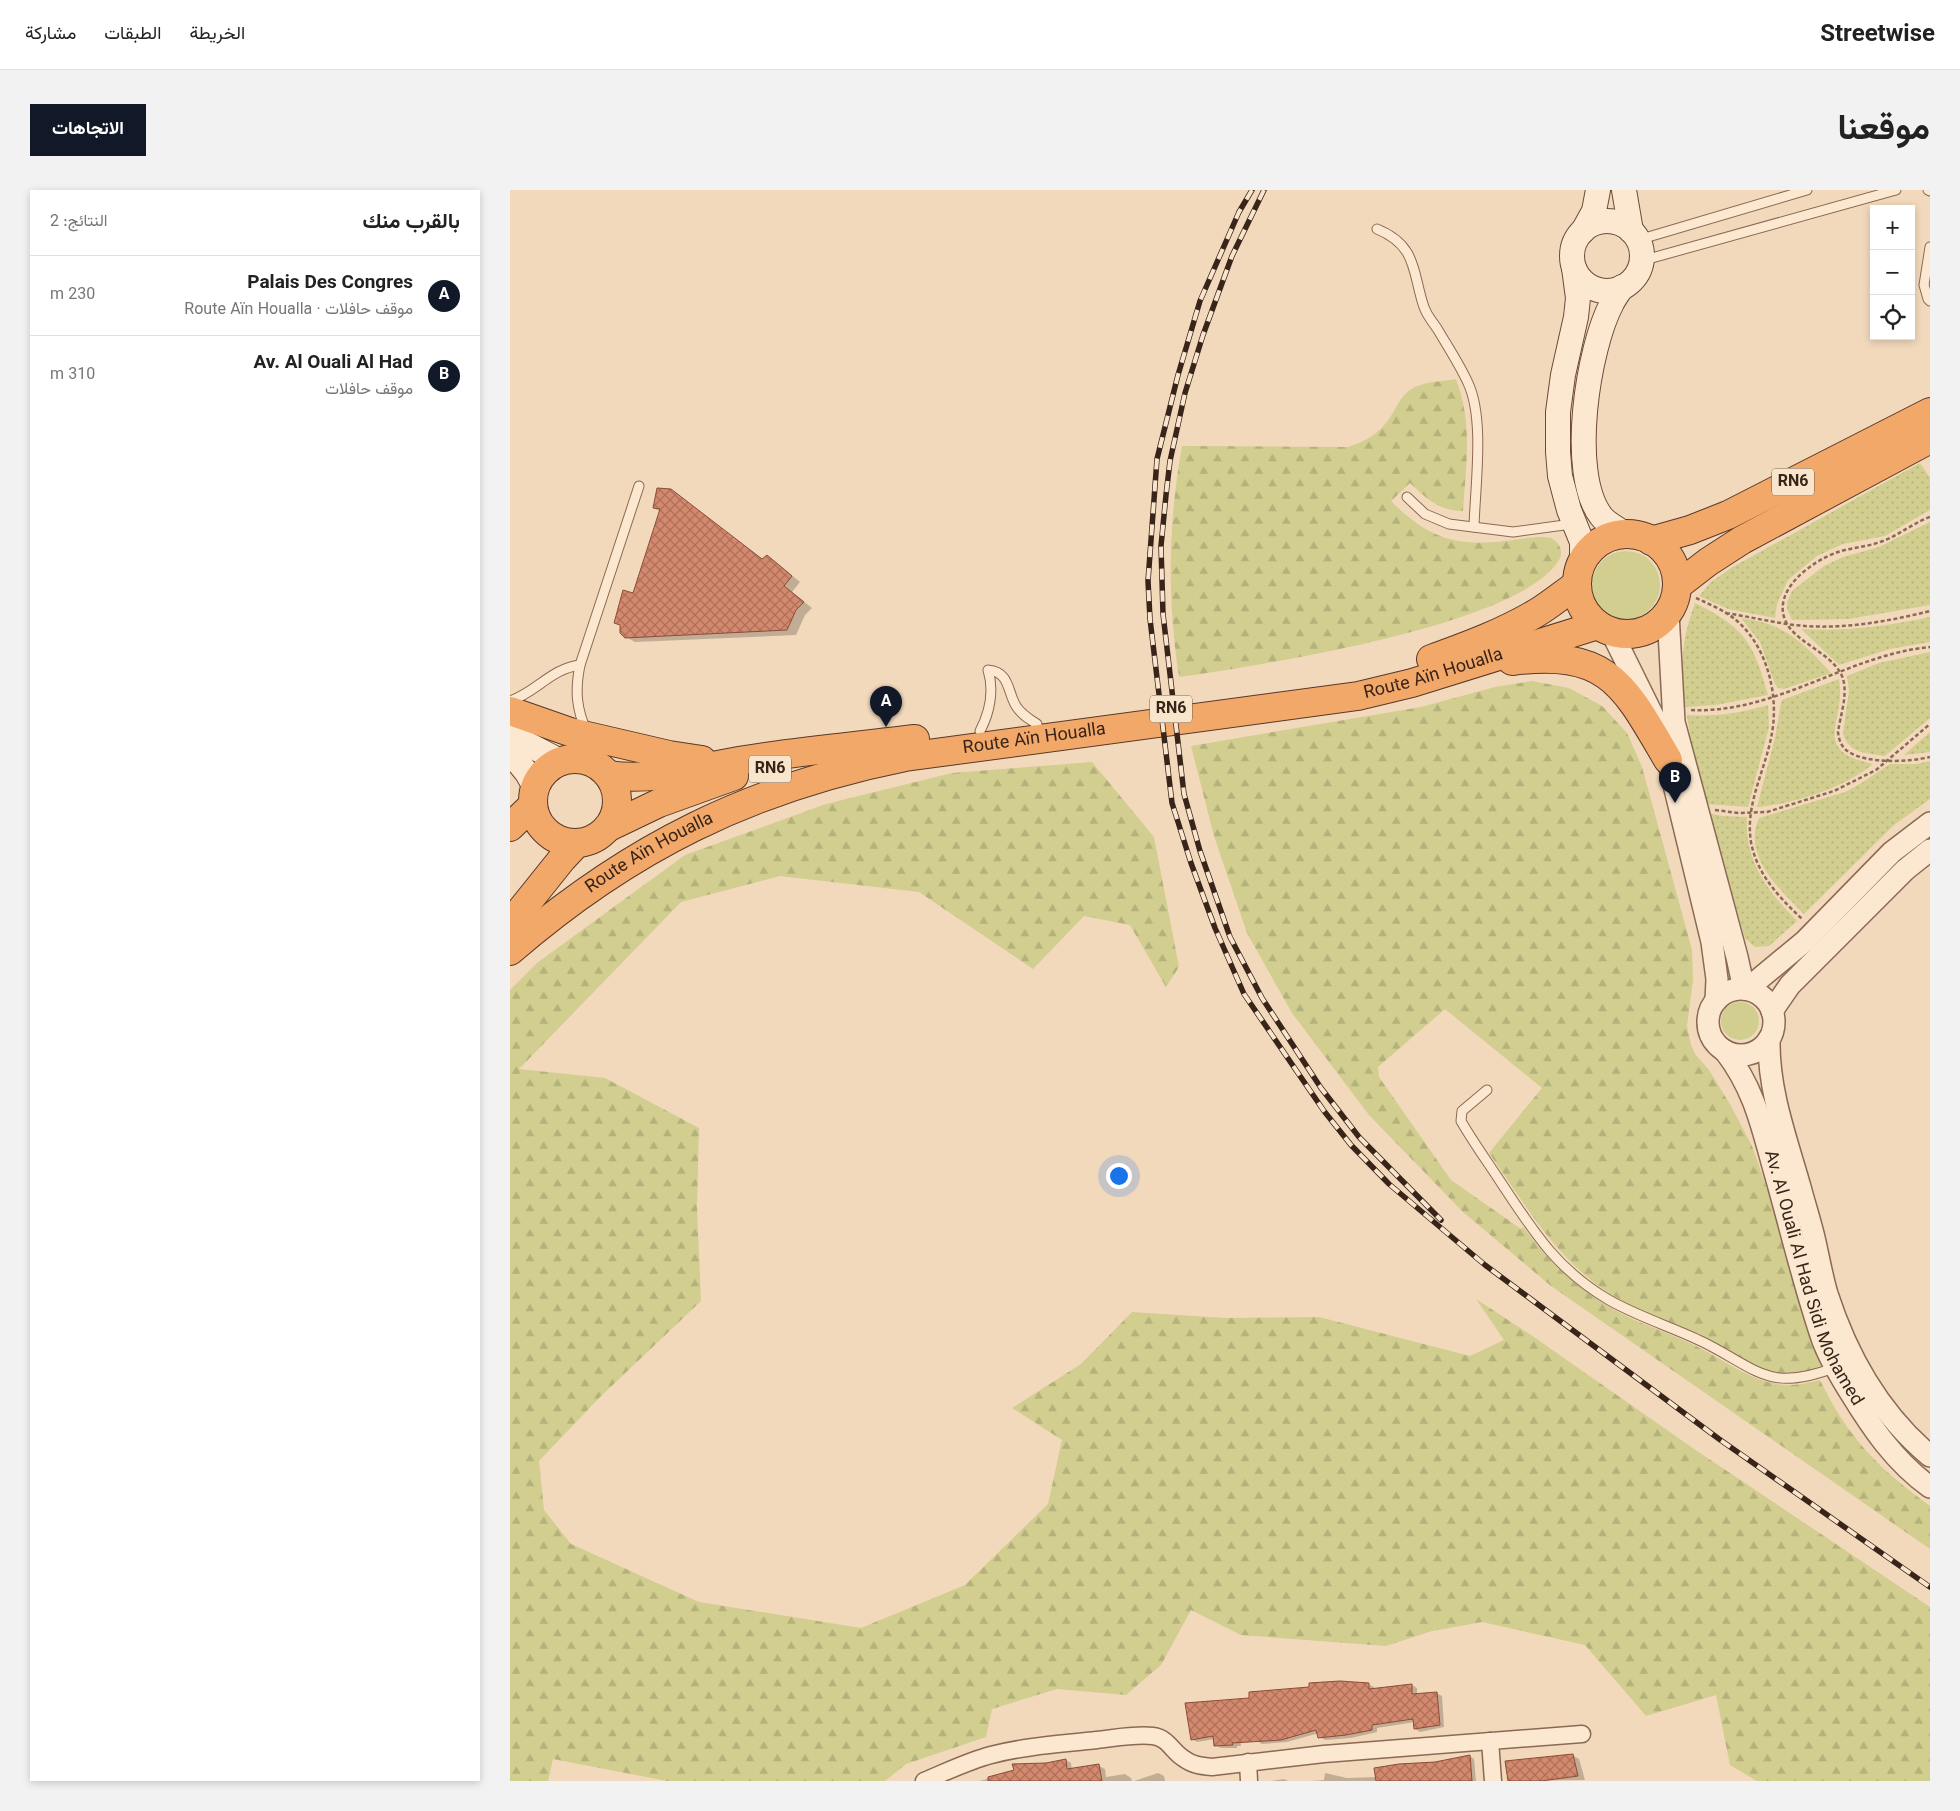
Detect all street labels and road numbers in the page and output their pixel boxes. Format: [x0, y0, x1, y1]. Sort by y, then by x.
road number: RN6 [1772, 468, 1814, 496]
street label: Route Aïn Houalla [1361, 641, 1507, 708]
road number: RN6 [1150, 696, 1192, 722]
street label: Route Aïn Houalla [961, 716, 1108, 763]
road number: RN6 [749, 756, 791, 782]
street label: Route Aïn Houalla [580, 805, 718, 901]
street label: Av. Al Ouali Al Had Sidi Mohamed [1755, 1147, 1870, 1412]

